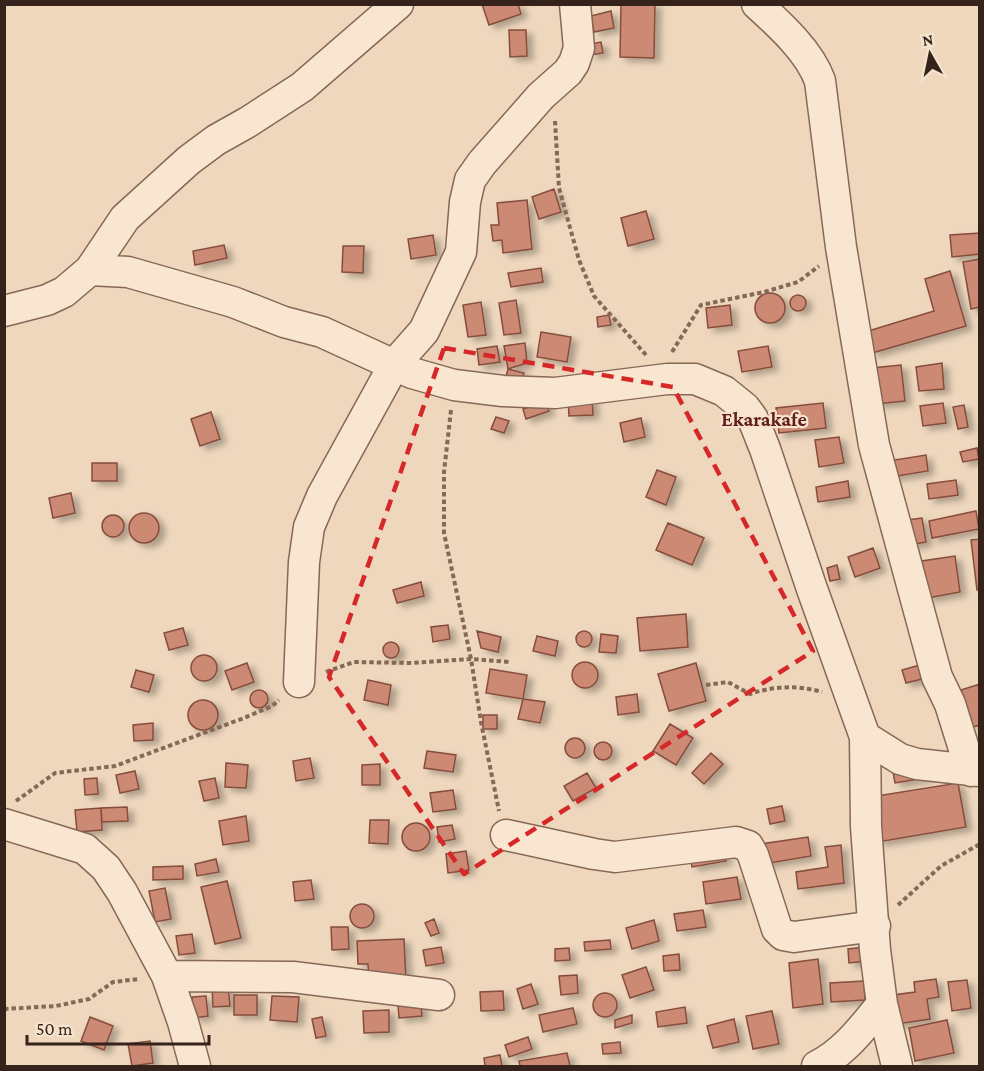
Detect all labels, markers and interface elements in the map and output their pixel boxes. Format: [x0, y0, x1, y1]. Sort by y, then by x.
north arrow [900, 24, 960, 84]
text: N [921, 30, 935, 49]
district label: Ekarakafe [721, 408, 807, 430]
scale bar [27, 1008, 208, 1046]
text: 50 m [36, 1019, 73, 1039]

